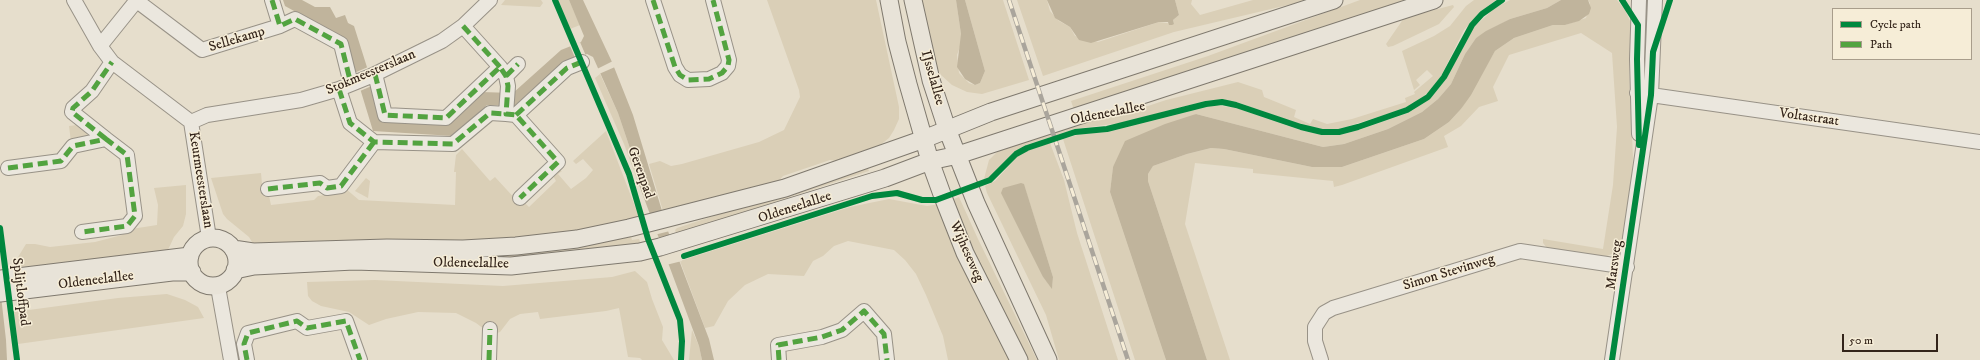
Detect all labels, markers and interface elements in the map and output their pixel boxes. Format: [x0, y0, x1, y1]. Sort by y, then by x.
legend [1832, 8, 1972, 60]
text: Cycle path [1870, 17, 1921, 32]
street label: Sellekamp [207, 24, 267, 56]
text: Path [1870, 37, 1892, 52]
street label: Stokmeesterslaan [324, 47, 418, 99]
street label: IJsselallee [916, 49, 948, 107]
street label: Oldeneelallee [1069, 99, 1147, 129]
street label: Voltastraat [1778, 105, 1840, 131]
street label: Keurmeesterslaan [184, 130, 216, 230]
street label: Gerenpad [623, 145, 657, 201]
street label: Oldeneelallee [756, 188, 834, 228]
street label: Wijheseweg [945, 219, 987, 285]
street label: Marsweg [1603, 239, 1627, 291]
street label: Simon Stevinweg [1401, 251, 1497, 295]
street label: Oldeneelallee [433, 255, 509, 273]
street label: Splijtloffpad [7, 257, 33, 327]
street label: Oldeneelallee [57, 268, 135, 294]
scale bar [1844, 326, 1940, 352]
text: 50 m [1849, 333, 1873, 348]

